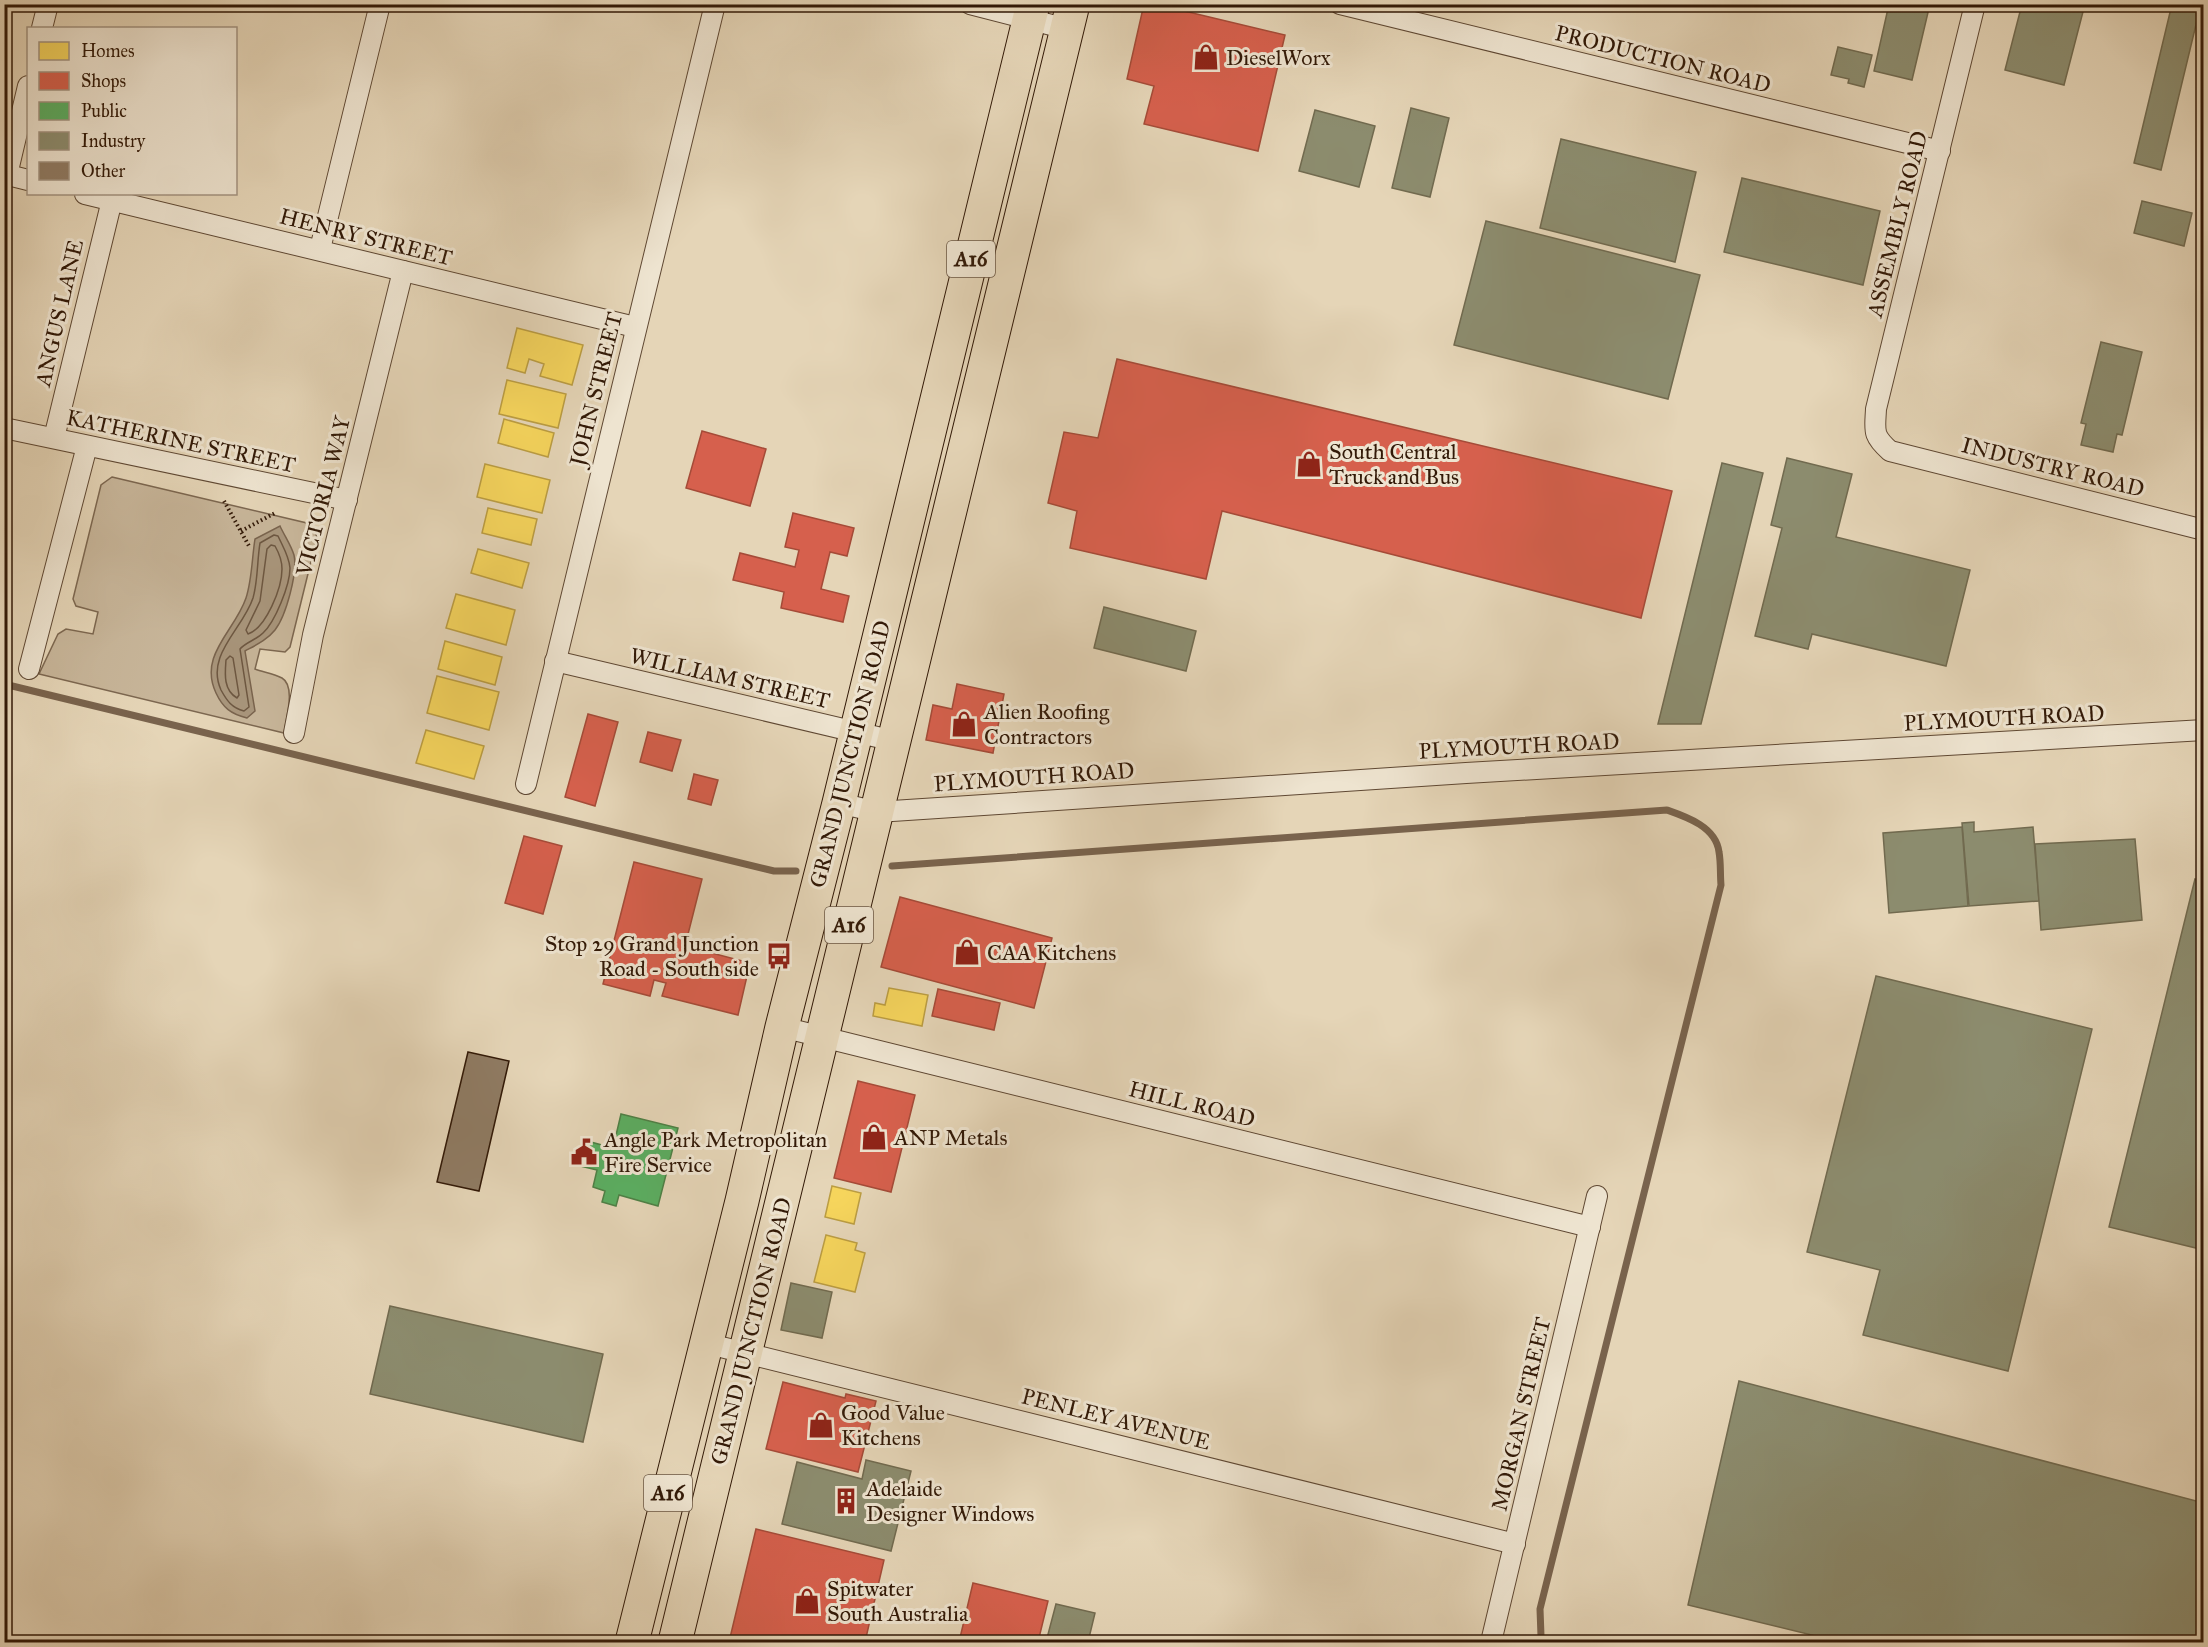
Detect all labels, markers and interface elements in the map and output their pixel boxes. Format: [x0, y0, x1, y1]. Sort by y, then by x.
street label: PRODUCTION ROAD [1552, 19, 1774, 99]
legend [27, 27, 237, 195]
text: Homes [81, 40, 135, 62]
shop icon: DieselWorx [1191, 42, 1221, 72]
place label: DieselWorx [1226, 44, 1331, 71]
text: Shops [81, 70, 126, 92]
text: Public [81, 100, 127, 122]
street label: ASSEMBLY ROAD [1861, 128, 1933, 321]
text: Industry [81, 130, 146, 152]
text: Other [81, 160, 126, 182]
street label: HENRY STREET [277, 202, 455, 272]
street label: ANGUS LANE [29, 237, 89, 390]
road number: A16 [947, 241, 995, 277]
street label: JOHN STREET [563, 309, 628, 471]
street label: KATHERINE STREET [64, 404, 298, 478]
street label: VICTORIA WAY [290, 412, 356, 580]
street label: INDUSTRY ROAD [1959, 431, 2147, 503]
place label: South Central Truck and Bus [1329, 438, 1459, 490]
shop icon: South Central Truck and Bus [1294, 449, 1324, 479]
street label: GRAND JUNCTION ROAD [804, 617, 896, 891]
street label: WILLIAM STREET [627, 642, 833, 714]
place label: Alien Roofing Contractors [983, 698, 1110, 750]
street label: PLYMOUTH ROAD [1903, 699, 2105, 737]
shop icon: Alien Roofing Contractors [949, 709, 979, 739]
street label: PLYMOUTH ROAD [1418, 727, 1620, 765]
street label: PLYMOUTH ROAD [933, 757, 1135, 797]
road number: A16 [825, 907, 873, 943]
place label: Stop 29 Grand Junction Road - South side [545, 930, 759, 982]
shop icon: CAA Kitchens [952, 937, 982, 967]
place label: CAA Kitchens [987, 939, 1116, 966]
bus stop icon: Stop 29 Grand Junction Road - South side [764, 941, 794, 971]
street label: HILL ROAD [1126, 1075, 1258, 1133]
shop icon: ANP Metals [859, 1122, 889, 1152]
place label: ANP Metals [893, 1124, 1007, 1151]
place label: Angle Park Metropolitan Fire Service [603, 1126, 827, 1178]
public building icon: Angle Park Metropolitan Fire Service [569, 1137, 599, 1167]
street label: GRAND JUNCTION ROAD [705, 1194, 797, 1468]
street label: MORGAN STREET [1486, 1314, 1556, 1514]
street label: PENLEY AVENUE [1019, 1382, 1213, 1456]
place label: Good Value Kitchens [841, 1399, 945, 1451]
shop icon: Good Value Kitchens [806, 1410, 836, 1440]
road number: A16 [644, 1475, 692, 1511]
place label: Adelaide Designer Windows [865, 1475, 1034, 1527]
building icon: Adelaide Designer Windows [831, 1486, 861, 1516]
place label: Spitwater South Australia [827, 1575, 969, 1627]
shop icon: Spitwater South Australia [792, 1586, 822, 1616]

